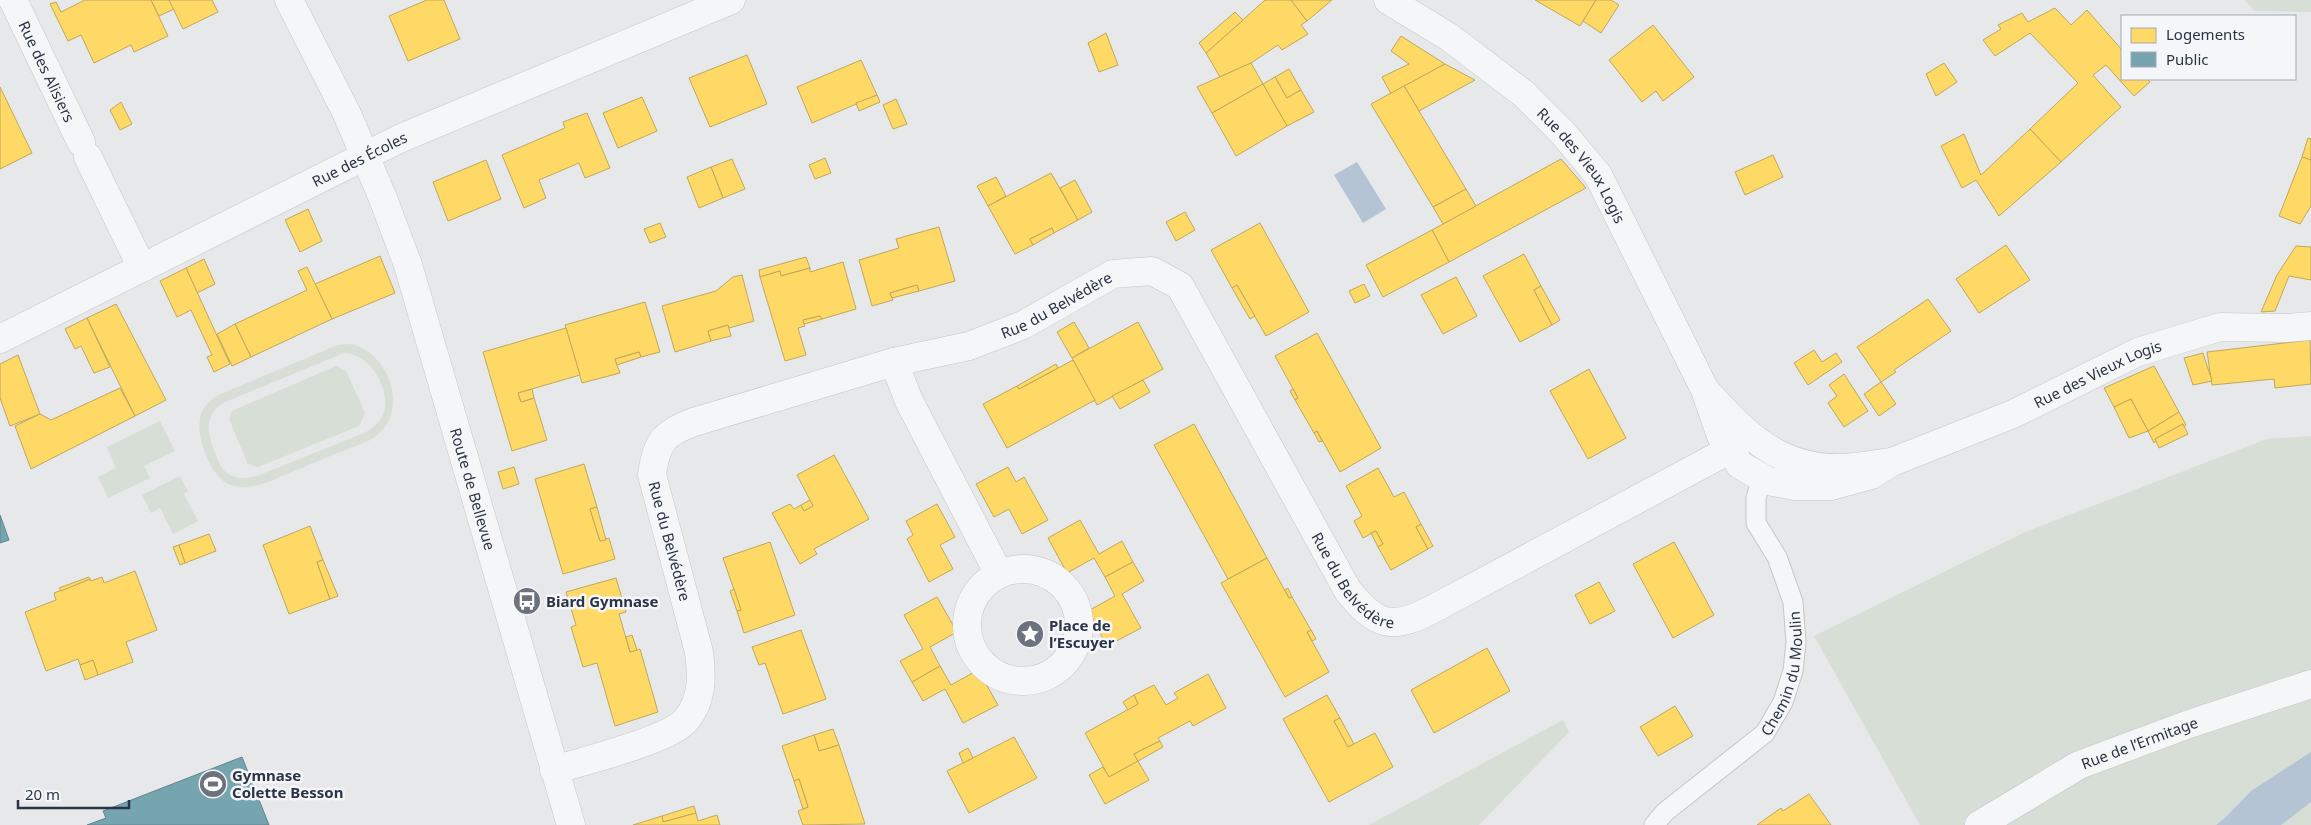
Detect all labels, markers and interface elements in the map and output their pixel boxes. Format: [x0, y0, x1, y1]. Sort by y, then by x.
legend [2121, 15, 2296, 80]
street label: Rue des Alisiers [14, 17, 80, 125]
text: Logements [2166, 24, 2245, 44]
text: Public [2166, 49, 2209, 69]
street label: Rue des Vieux Logis [1533, 103, 1630, 226]
street label: Rue des Écoles [308, 127, 410, 191]
street label: Rue du Belvédère [998, 267, 1115, 343]
street label: Rue des Vieux Logis [2030, 335, 2164, 412]
street label: Route de Bellevue [446, 425, 500, 553]
street label: Rue du Belvédère [644, 479, 696, 603]
street label: Rue du Belvédère [1307, 529, 1395, 632]
bus stop icon: Biard Gymnase [512, 586, 542, 616]
place label: Biard Gymnase [546, 591, 659, 611]
street label: Chemin du Moulin [1756, 611, 1806, 739]
place label: Place de l’Escuyer [1049, 615, 1115, 652]
place icon: Place de l’Escuyer [1015, 619, 1045, 649]
street label: Rue de l’Ermitage [2078, 712, 2200, 773]
place label: Gymnase Colette Besson [232, 765, 343, 802]
sports icon: Gymnase Colette Besson [198, 769, 228, 799]
scale bar [18, 778, 129, 810]
text: 20 m [25, 784, 60, 804]

